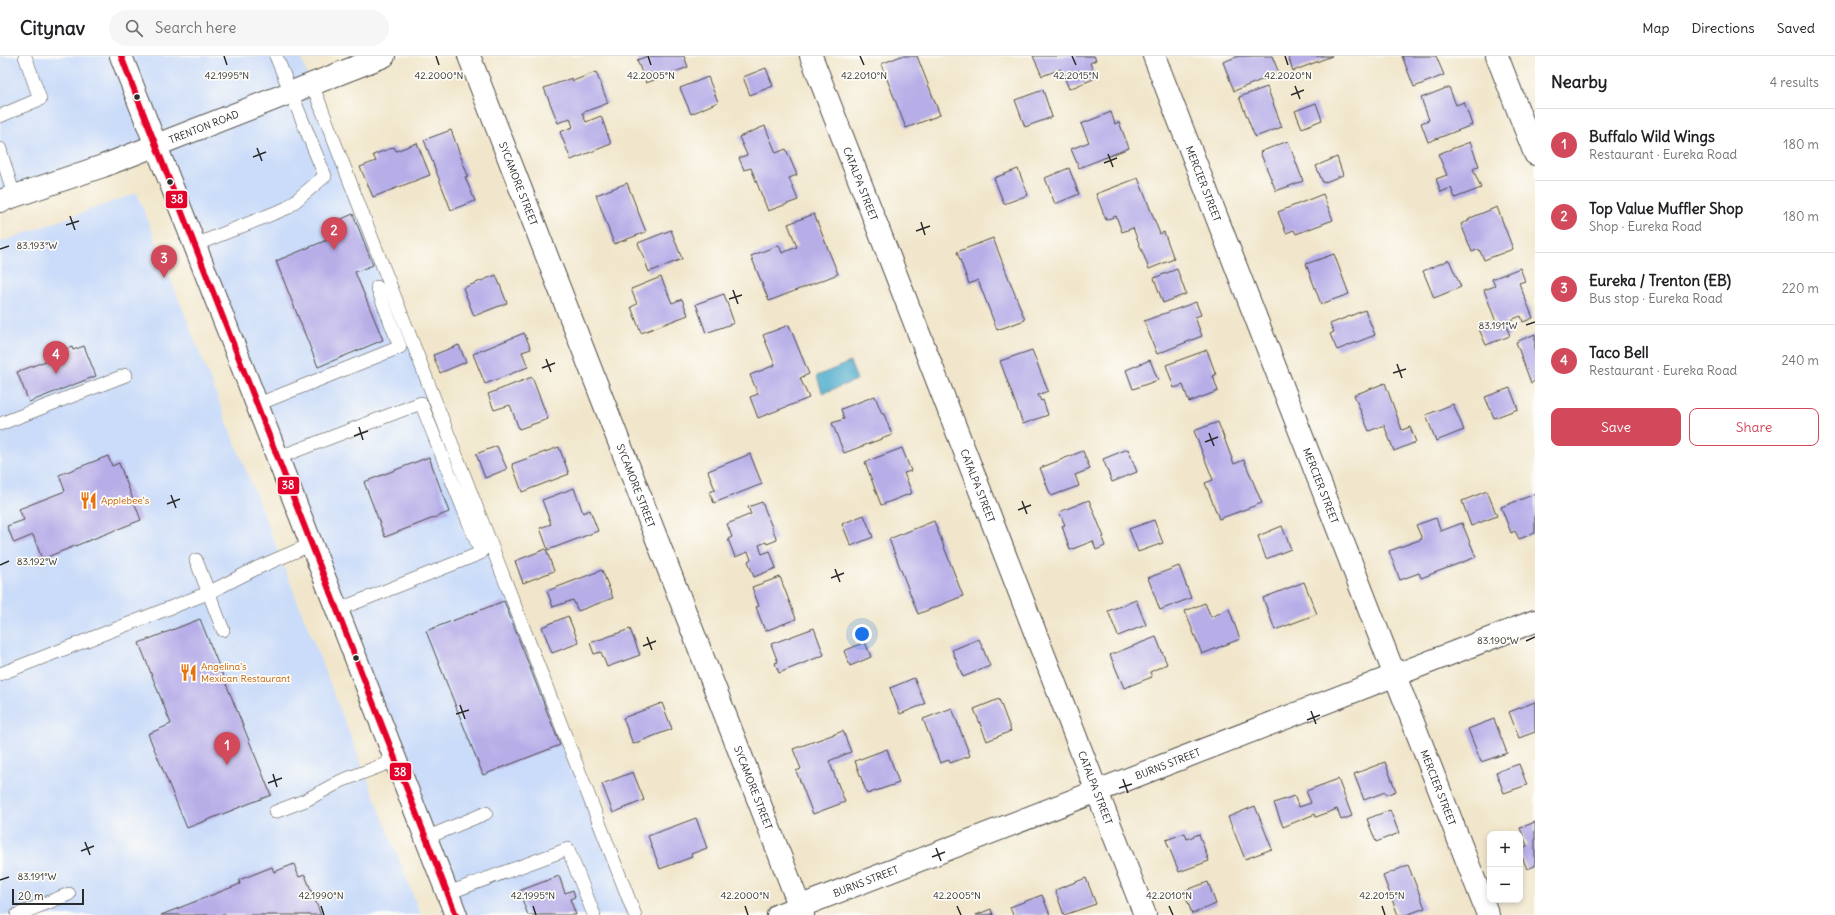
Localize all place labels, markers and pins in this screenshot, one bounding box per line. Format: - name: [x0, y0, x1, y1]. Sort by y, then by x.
- unlabelled marker: [132, 92, 142, 102]
- unlabelled marker: [165, 177, 175, 187]
- pin: 2: [321, 217, 347, 250]
- pin: 3: [151, 245, 177, 278]
- pin: 4: [43, 341, 69, 374]
- restaurant icon: Applebee's: [78, 490, 98, 510]
- place label: Applebee's: [101, 494, 150, 507]
- unlabelled marker: [351, 653, 361, 663]
- place label: Angelina's Mexican Restaurant: [201, 660, 291, 685]
- restaurant icon: Angelina's Mexican Restaurant: [178, 662, 198, 682]
- pin: 1: [214, 732, 240, 765]

